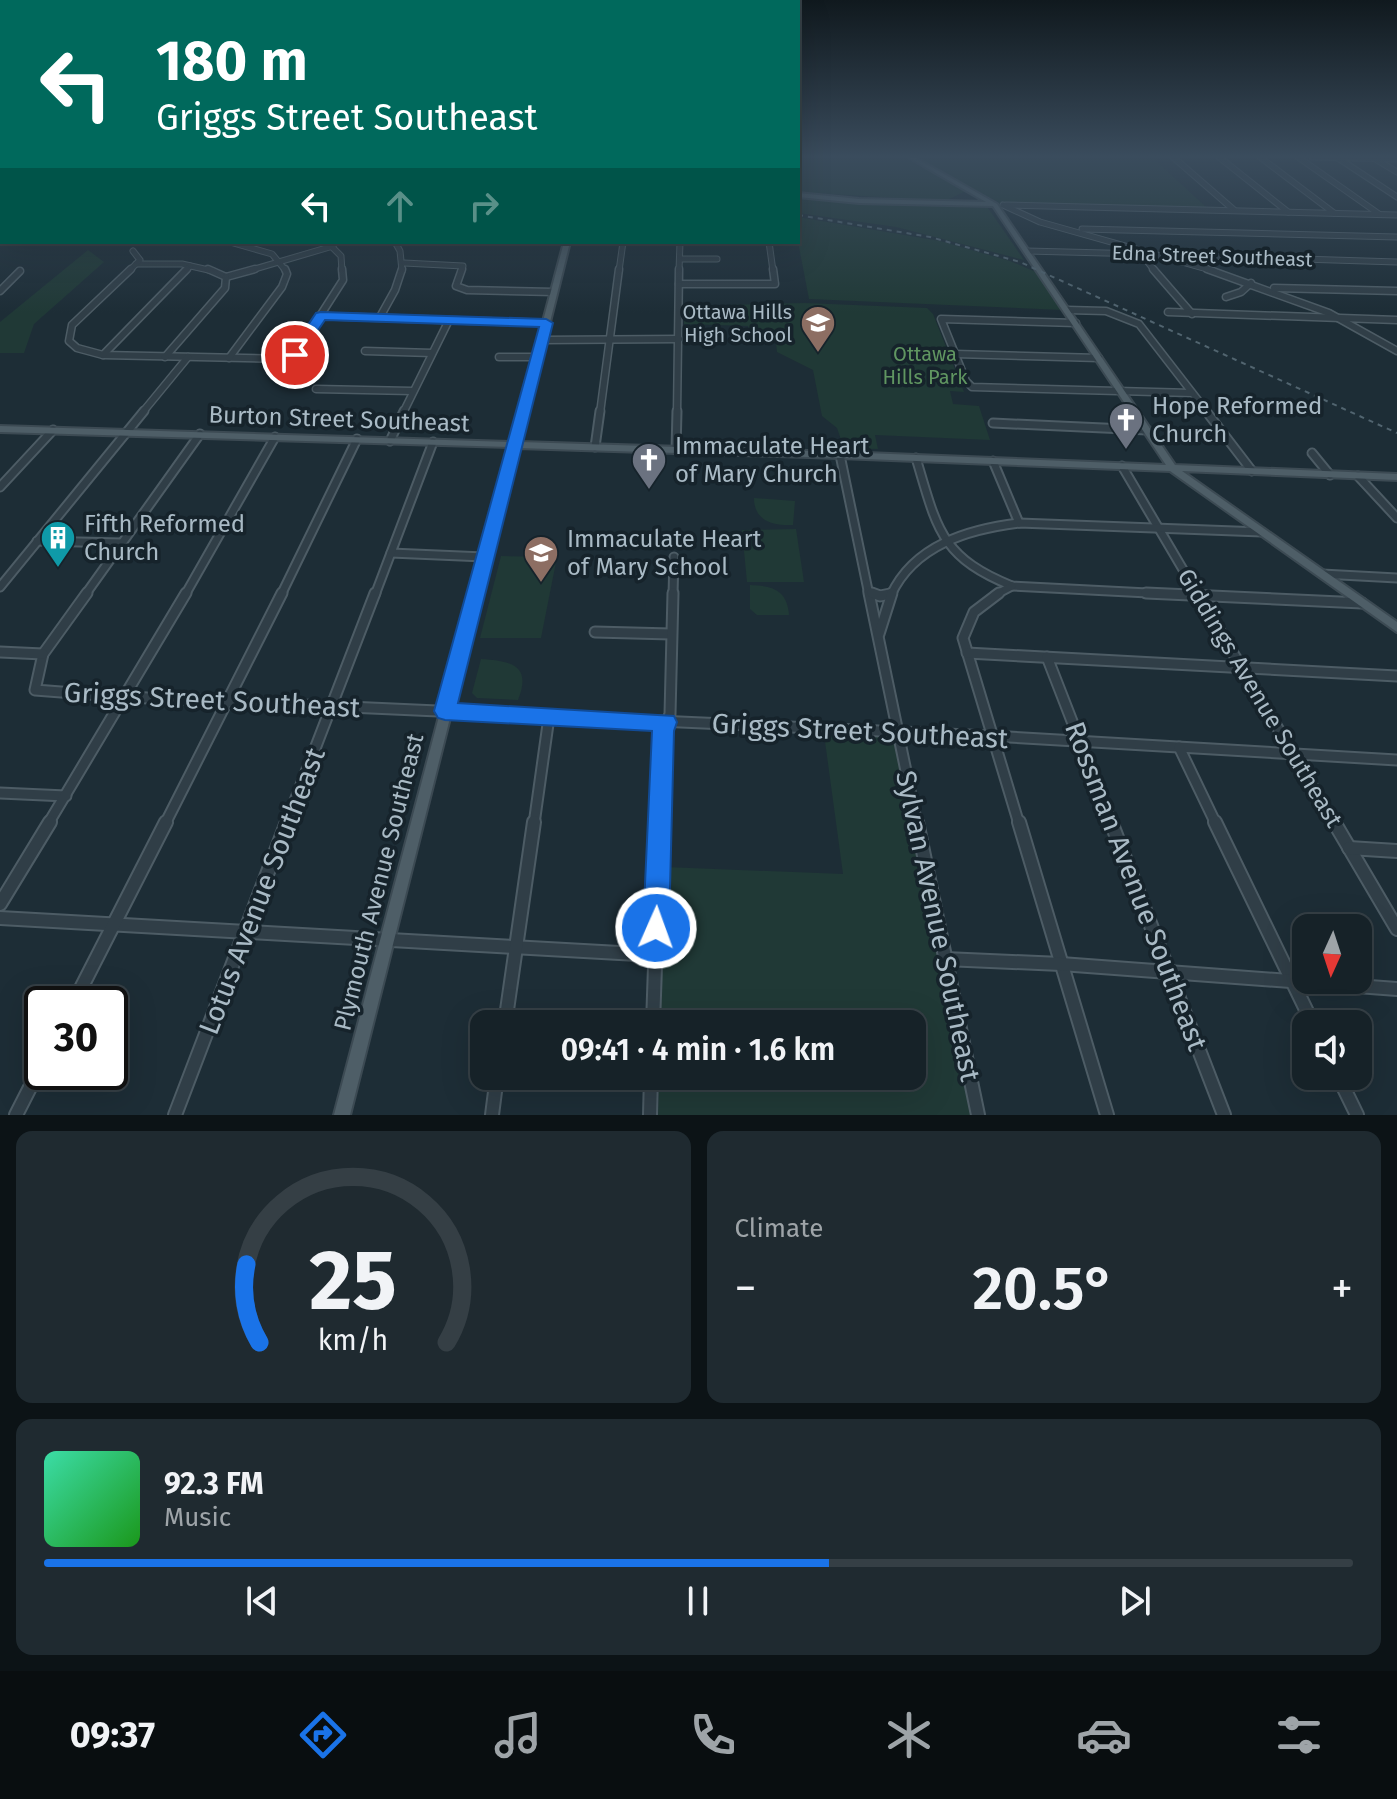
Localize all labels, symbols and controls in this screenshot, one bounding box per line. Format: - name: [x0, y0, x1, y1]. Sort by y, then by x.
- text: 180 m: [156, 28, 308, 95]
- icon: left: [24, 32, 128, 136]
- text: Griggs Street Southeast: [156, 96, 538, 140]
- icon: left: [294, 184, 338, 228]
- icon: ahead: [378, 184, 422, 228]
- icon: right: [462, 184, 506, 228]
- street label: Edna Street Southeast: [1111, 241, 1314, 272]
- place label: Ottawa Hills High School: [683, 300, 792, 347]
- school or university icon: Ottawa Hills High School: [799, 304, 837, 354]
- pin: [261, 321, 329, 389]
- icon: arrive: [273, 333, 317, 377]
- park label: Ottawa Hills Park: [883, 342, 968, 389]
- place label: Hope Reformed Church: [1152, 392, 1322, 448]
- street label: Burton Street Southeast: [208, 400, 470, 438]
- church icon: Hope Reformed Church: [1107, 401, 1145, 451]
- place label: Immaculate Heart of Mary Church: [675, 432, 870, 488]
- church icon: Immaculate Heart of Mary Church: [630, 441, 668, 491]
- place label: Fifth Reformed Church: [84, 510, 245, 566]
- building icon: Fifth Reformed Church: [39, 519, 77, 569]
- place label: Immaculate Heart of Mary School: [567, 525, 762, 581]
- school or university icon: Immaculate Heart of Mary School: [522, 534, 560, 584]
- street label: Giddings Avenue Southeast: [1172, 564, 1349, 833]
- street label: Griggs Street Southeast: [63, 676, 362, 724]
- street label: Griggs Street Southeast: [711, 707, 1010, 755]
- street label: Rossman Avenue Southeast: [1058, 717, 1214, 1056]
- street label: Plymouth Avenue Southeast: [328, 730, 430, 1033]
- street label: Lotus Avenue Southeast: [192, 742, 332, 1039]
- street label: Sylvan Avenue Southeast: [889, 768, 987, 1085]
- position arrow: [614, 886, 698, 970]
- north arrow: [1292, 914, 1372, 994]
- map controls: [1292, 914, 1372, 1090]
- speed limit sign: 30: [24, 986, 128, 1090]
- button: sound: [1292, 1010, 1372, 1090]
- text: 09:41 · 4 min · 1.6 km: [561, 1032, 835, 1068]
- text: Climate: [735, 1213, 823, 1244]
- text: 25: [309, 1231, 397, 1331]
- text: 20.5°: [972, 1253, 1115, 1325]
- text: −: [735, 1262, 757, 1315]
- text: +: [1331, 1262, 1353, 1315]
- text: km/h: [318, 1323, 389, 1358]
- text: 92.3 FM: [164, 1466, 263, 1502]
- text: Music: [164, 1502, 231, 1533]
- icon: previous: [240, 1579, 284, 1623]
- icon: pause: [676, 1579, 720, 1623]
- icon: next: [1113, 1579, 1157, 1623]
- icon: directions: [295, 1707, 351, 1763]
- icon: music: [490, 1707, 546, 1763]
- icon: phone: [685, 1707, 741, 1763]
- icon: climate: [881, 1707, 937, 1763]
- icon: car: [1076, 1707, 1132, 1763]
- icon: filters: [1271, 1707, 1327, 1763]
- text: 09:37: [70, 1713, 155, 1757]

